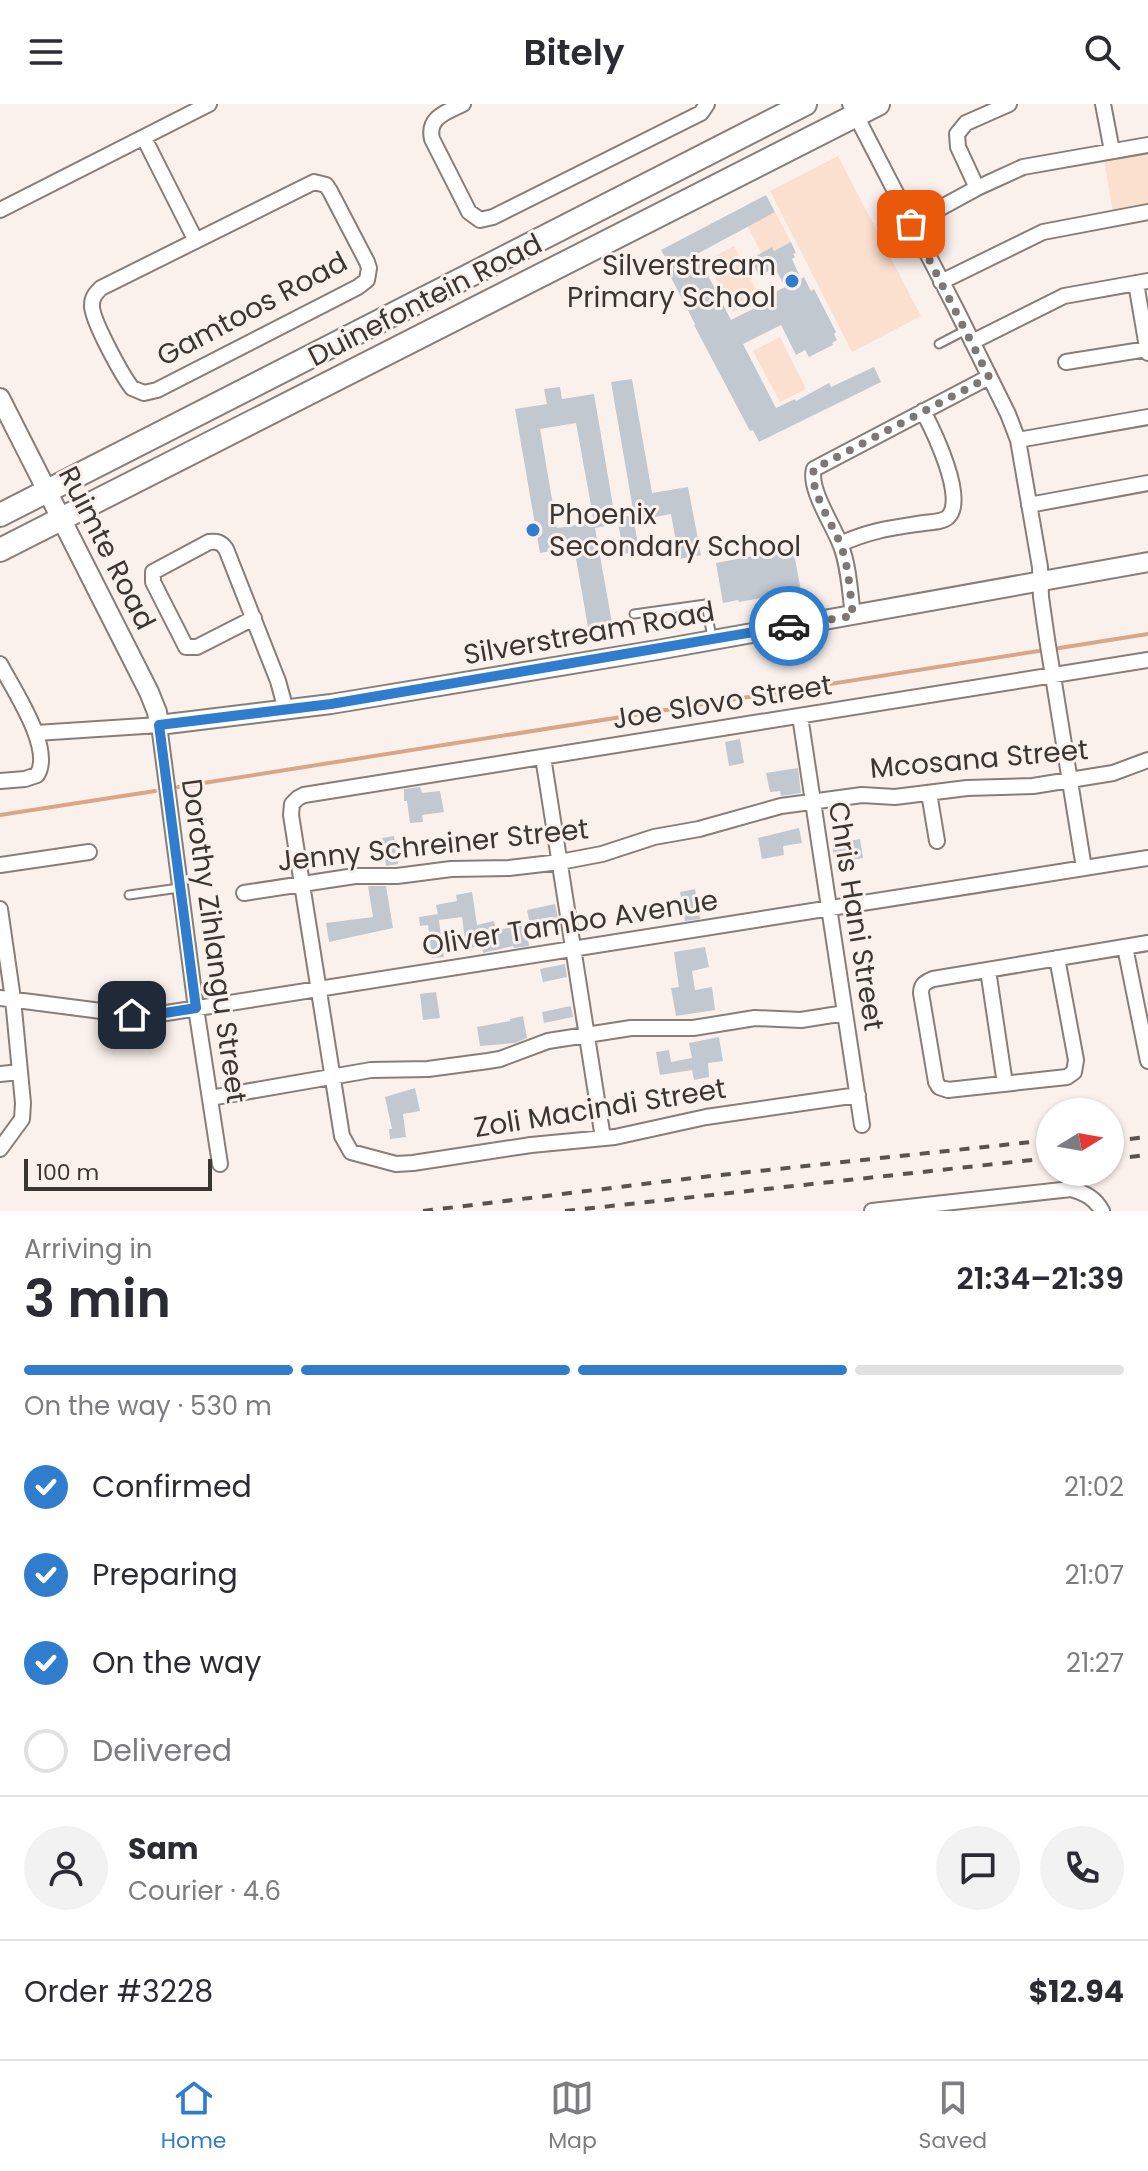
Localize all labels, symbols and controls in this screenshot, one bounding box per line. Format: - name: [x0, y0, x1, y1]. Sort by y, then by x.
- text: Bitely: [523, 27, 625, 78]
- icon: menu: [24, 30, 68, 74]
- icon: search: [1080, 30, 1124, 74]
- pin: [877, 190, 945, 258]
- icon: bag: [889, 202, 933, 246]
- street label: Duinefontein Road: [301, 224, 549, 376]
- street label: Gamtoos Road: [150, 242, 354, 376]
- place label: Silverstream Primary School: [567, 246, 776, 317]
- marker: Silverstream Primary School: [783, 272, 801, 290]
- street label: Ruimte Road: [49, 460, 165, 636]
- place label: Phoenix Secondary School: [549, 495, 801, 566]
- marker: Phoenix Secondary School: [524, 521, 542, 539]
- courier: [749, 586, 829, 666]
- street label: Silverstream Road: [460, 592, 718, 674]
- icon: car: [767, 604, 811, 648]
- street label: Joe Slovo Street: [609, 665, 835, 739]
- street label: Mcosana Street: [868, 730, 1090, 788]
- street label: Dorothy Zihlangu Street: [172, 776, 256, 1106]
- street label: Chris Hani Street: [819, 799, 893, 1033]
- street label: Jenny Schreiner Street: [276, 809, 590, 881]
- street label: Oliver Tambo Avenue: [419, 880, 721, 966]
- pin: [98, 981, 166, 1049]
- icon: home: [110, 993, 154, 1037]
- street label: Zoli Macindi Street: [471, 1069, 729, 1147]
- north arrow: [1036, 1098, 1124, 1186]
- map controls: [1036, 1098, 1124, 1186]
- scale bar: [24, 1155, 212, 1191]
- text: 100 m: [36, 1157, 99, 1188]
- text: Arriving in: [24, 1231, 153, 1267]
- text: 21:34–21:39: [956, 1257, 1124, 1300]
- text: 3 min: [24, 1262, 171, 1335]
- text: On the way · 530 m: [24, 1388, 272, 1424]
- icon: check: [24, 1465, 68, 1509]
- text: Confirmed: [92, 1465, 252, 1508]
- text: 21:02: [1064, 1469, 1124, 1505]
- icon: check: [24, 1553, 68, 1597]
- text: Preparing: [92, 1553, 238, 1596]
- text: 21:07: [1065, 1557, 1124, 1593]
- icon: check: [24, 1641, 68, 1685]
- text: On the way: [92, 1641, 261, 1684]
- text: 21:27: [1066, 1645, 1124, 1681]
- text: Delivered: [92, 1729, 232, 1772]
- button: person: [24, 1826, 108, 1910]
- button: chat: [936, 1826, 1020, 1910]
- button: phone: [1040, 1826, 1124, 1910]
- text: Sam: [128, 1827, 199, 1870]
- text: Courier · 4.6: [128, 1873, 281, 1909]
- text: Order #3228: [24, 1970, 213, 2013]
- text: $12.94: [1029, 1970, 1124, 2013]
- tab: Home: [161, 2076, 226, 2157]
- tab: Map: [548, 2076, 597, 2157]
- tab: Saved: [919, 2076, 987, 2157]

